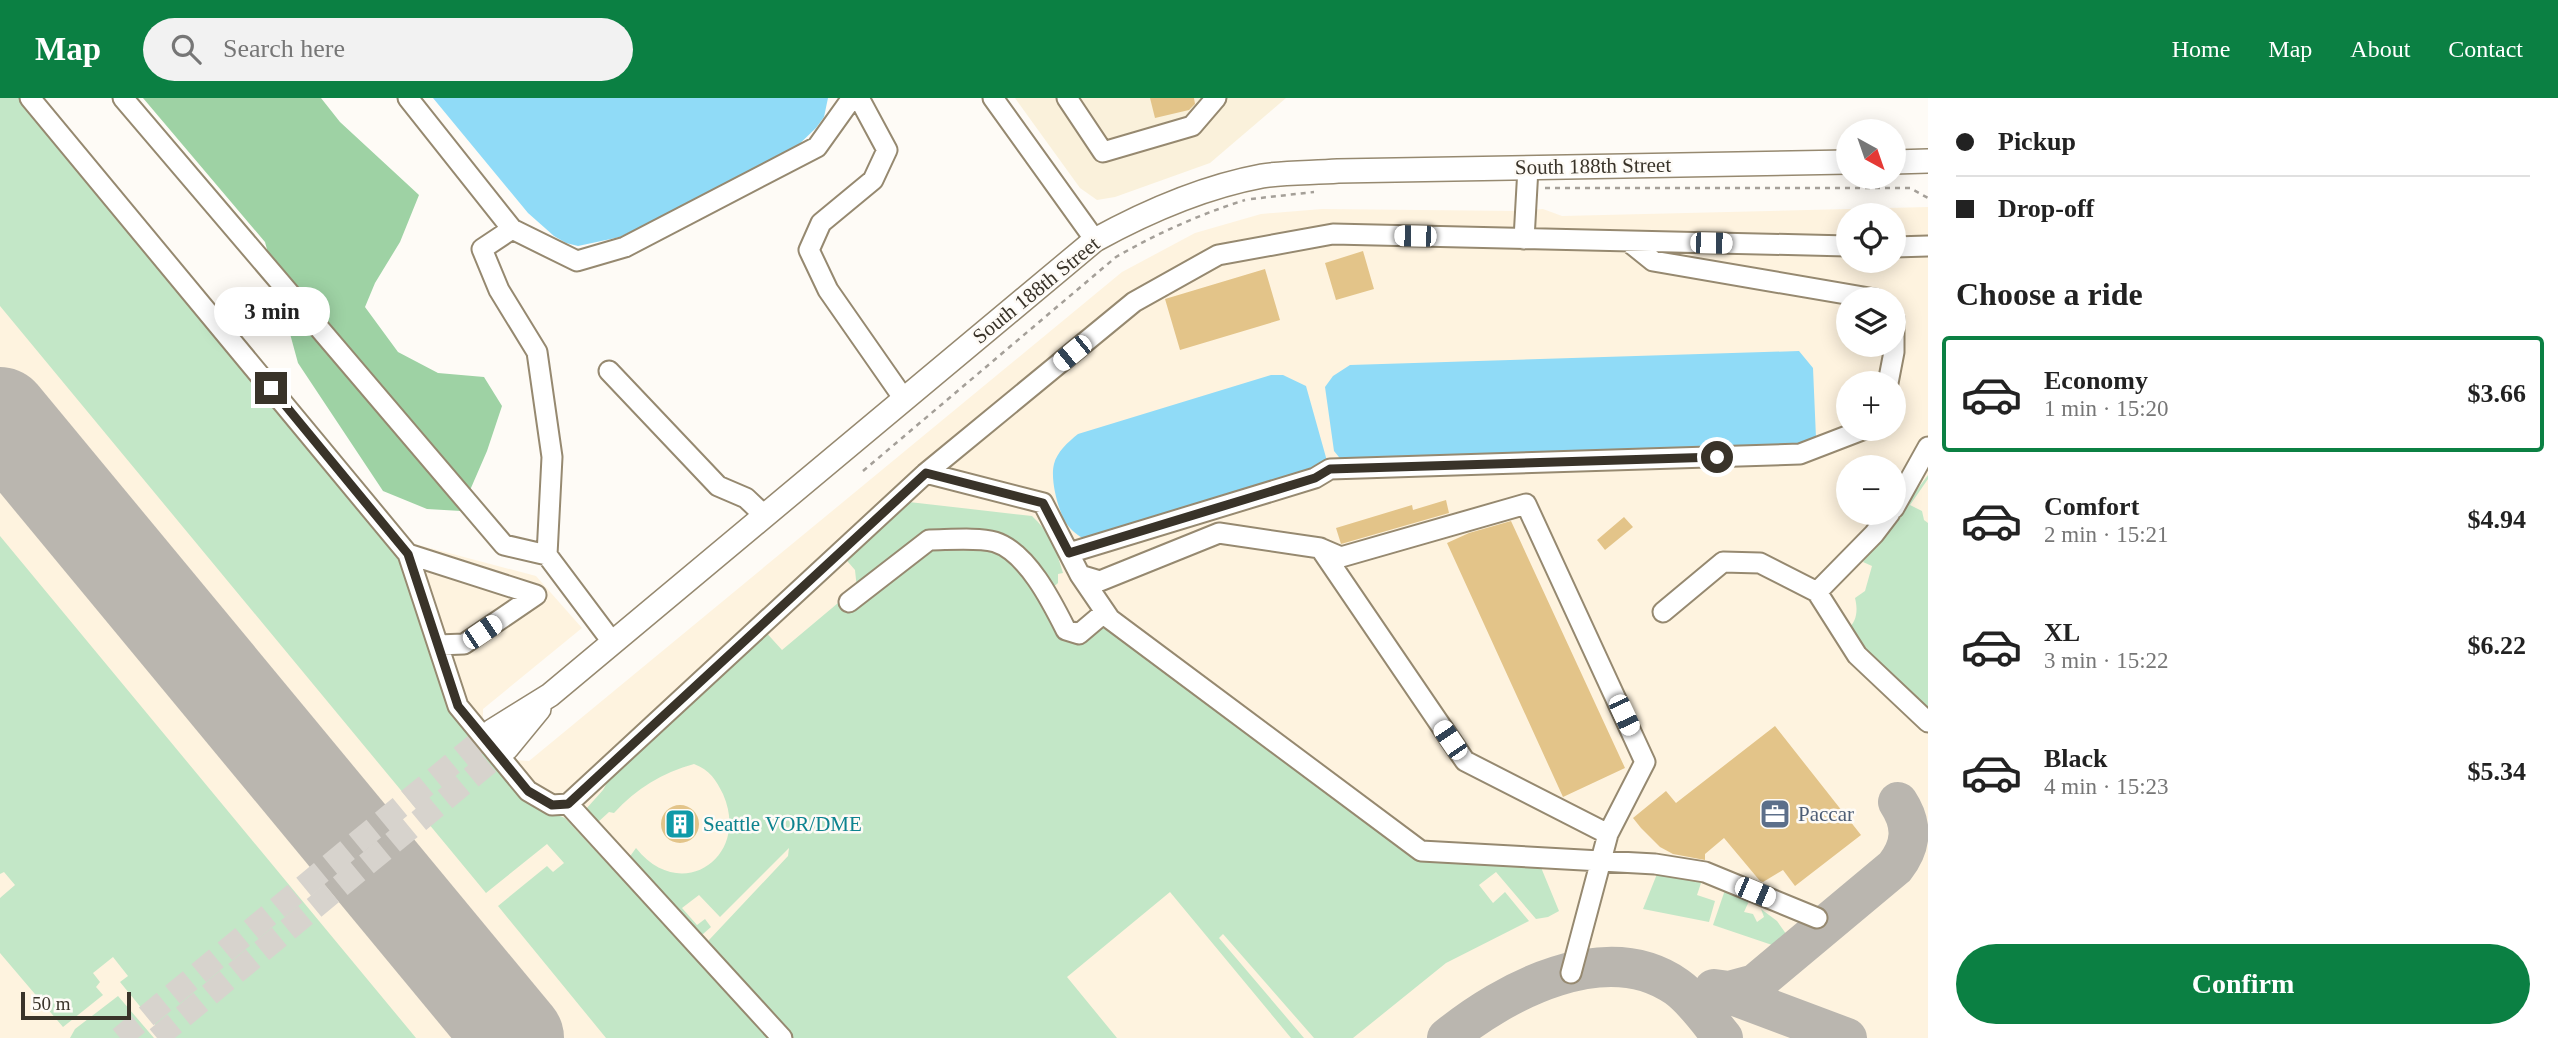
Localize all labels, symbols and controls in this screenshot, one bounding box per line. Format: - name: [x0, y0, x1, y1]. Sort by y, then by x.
- search box: [143, 18, 633, 81]
- icon: search: [167, 30, 205, 68]
- text: Map: [35, 31, 101, 67]
- text: Search here: [223, 34, 345, 63]
- text: Home: [2172, 36, 2230, 62]
- text: Map: [2268, 36, 2312, 62]
- text: About: [2350, 36, 2410, 62]
- text: Contact: [2448, 36, 2523, 62]
- north arrow: [1836, 119, 1906, 189]
- map controls: [1836, 119, 1906, 525]
- text: Pickup: [1998, 127, 2076, 156]
- street label: South 188th Street: [1515, 153, 1672, 179]
- text: Drop-off: [1998, 194, 2094, 223]
- button: locate: [1836, 203, 1906, 273]
- car: [1394, 225, 1437, 247]
- street label: South 188th Street: [968, 231, 1104, 349]
- car: [1690, 232, 1733, 254]
- text: Choose a ride: [1956, 276, 2143, 312]
- callout: 3 min: [213, 286, 329, 336]
- button: layers: [1836, 287, 1906, 357]
- text: 3 min: [244, 299, 300, 324]
- car: [1050, 332, 1095, 374]
- icon: car: [1960, 363, 2023, 426]
- text: Economy: [2044, 366, 2148, 395]
- button: +: [1836, 371, 1906, 441]
- route end: [255, 372, 287, 404]
- text: $3.66: [2468, 379, 2526, 408]
- text: 1 min · 15:20: [2044, 396, 2169, 421]
- route start: [1701, 441, 1733, 473]
- button: −: [1836, 455, 1906, 525]
- icon: car: [1960, 489, 2023, 552]
- text: Comfort: [2044, 492, 2139, 521]
- text: $4.94: [2468, 505, 2526, 534]
- text: 2 min · 15:21: [2044, 522, 2169, 547]
- car: [459, 612, 506, 652]
- icon: car: [1960, 615, 2023, 678]
- text: XL: [2044, 618, 2080, 647]
- text: $6.22: [2468, 631, 2526, 660]
- text: 3 min · 15:22: [2044, 648, 2169, 673]
- car: [1606, 692, 1643, 738]
- car: [1430, 717, 1471, 763]
- icon: car: [1960, 741, 2023, 804]
- text: Black: [2044, 744, 2108, 773]
- text: $5.34: [2468, 757, 2526, 786]
- text: 4 min · 15:23: [2044, 774, 2169, 799]
- office icon: Paccar: [1758, 797, 1792, 831]
- place label: Paccar: [1798, 802, 1854, 826]
- building icon: Seattle VOR/DME: [663, 807, 697, 841]
- place label: Seattle VOR/DME: [703, 812, 862, 836]
- car: [1732, 874, 1779, 910]
- button: Confirm: [1956, 944, 2530, 1024]
- scale bar: [21, 989, 131, 1021]
- text: 50 m: [32, 993, 71, 1014]

